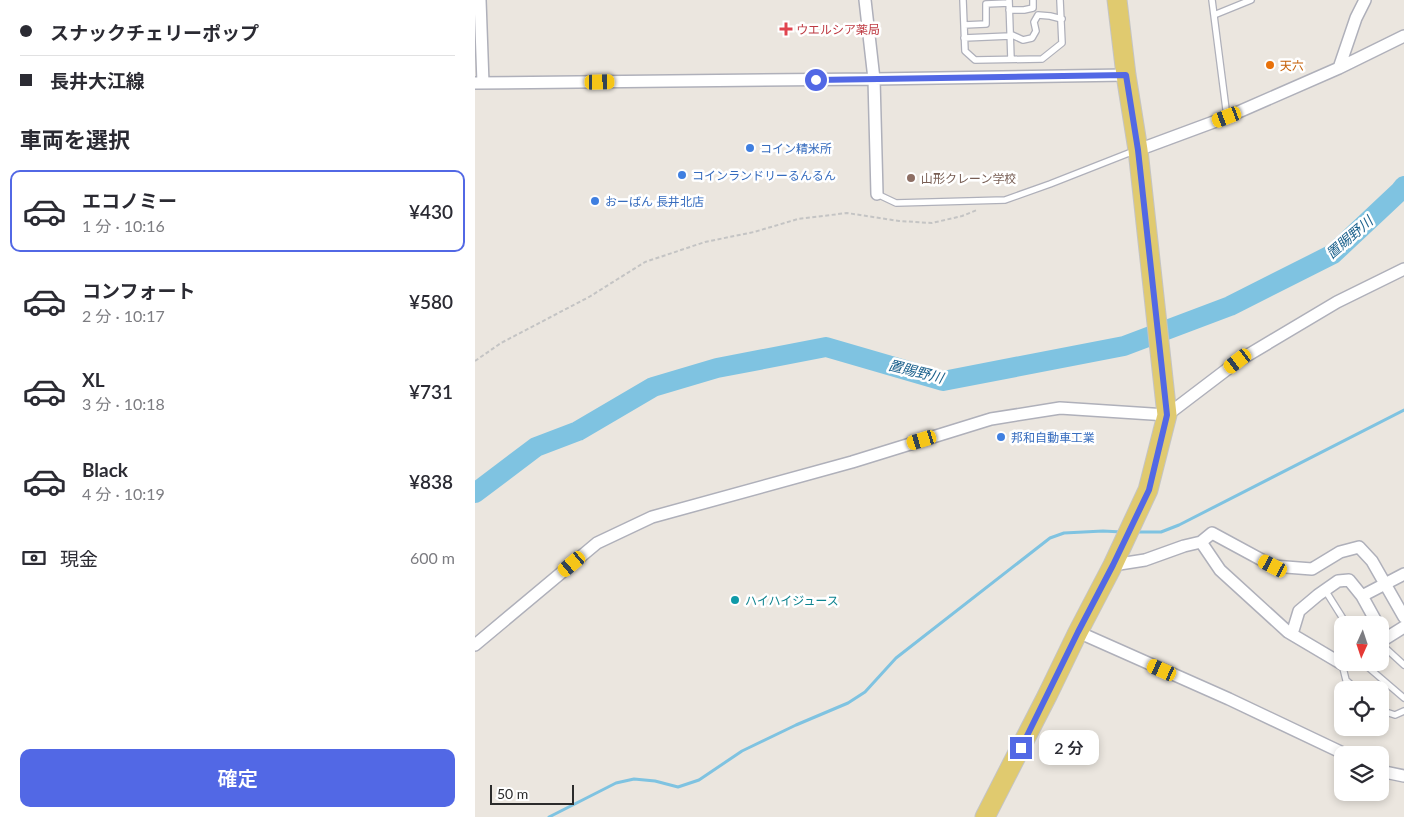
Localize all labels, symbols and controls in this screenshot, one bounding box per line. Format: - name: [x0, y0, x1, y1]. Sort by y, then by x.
- text: スナックチェリーポップ: [50, 21, 259, 44]
- place label: ウエルシア薬局: [796, 22, 880, 37]
- marker: ウエルシア薬局: [780, 23, 792, 35]
- place label: 天六: [1280, 58, 1304, 73]
- marker: 天六: [1264, 59, 1276, 71]
- text: 長井大江線: [50, 69, 145, 92]
- route start: [805, 69, 827, 91]
- car: [584, 74, 615, 90]
- car: [1210, 105, 1243, 129]
- text: 車両を選択: [20, 126, 130, 153]
- place label: コイン精米所: [760, 141, 832, 156]
- marker: コイン精米所: [744, 142, 756, 154]
- place label: コインランドリーるんるん: [692, 168, 836, 183]
- marker: コインランドリーるんるん: [676, 169, 688, 181]
- place label: 山形クレーン学校: [921, 171, 1016, 186]
- marker: 山形クレーン学校: [905, 172, 917, 184]
- icon: car: [22, 189, 67, 234]
- text: エコノミー: [82, 189, 177, 212]
- place label: おーばん 長井北店: [605, 194, 704, 209]
- marker: おーばん 長井北店: [589, 195, 601, 207]
- text: ¥430: [409, 200, 453, 223]
- water label: 置賜野川: [1322, 211, 1377, 262]
- text: 1 分 · 10:16: [82, 216, 165, 235]
- icon: car: [22, 279, 67, 324]
- text: コンフォート: [82, 279, 195, 302]
- text: ¥580: [409, 290, 453, 313]
- text: 2 分 · 10:17: [82, 306, 165, 325]
- car: [1221, 346, 1254, 376]
- water label: 置賜野川: [887, 356, 947, 387]
- text: XL: [82, 368, 105, 391]
- icon: car: [22, 369, 67, 414]
- text: ¥731: [409, 380, 453, 403]
- text: 3 分 · 10:18: [82, 394, 165, 413]
- car: [905, 428, 938, 452]
- place label: 邦和自動車工業: [1011, 430, 1095, 445]
- marker: 邦和自動車工業: [995, 431, 1007, 443]
- text: Black: [82, 458, 128, 481]
- icon: car: [22, 459, 67, 504]
- text: ¥838: [409, 470, 453, 493]
- text: 4 分 · 10:19: [82, 484, 165, 503]
- icon: cash: [20, 544, 48, 572]
- text: 現金: [60, 547, 98, 570]
- text: 600 m: [410, 548, 455, 567]
- car: [555, 549, 588, 579]
- car: [1256, 553, 1289, 579]
- place label: ハイハイジュース: [745, 593, 839, 608]
- marker: ハイハイジュース: [729, 594, 741, 606]
- north arrow: [1334, 616, 1389, 671]
- map controls: [1334, 616, 1389, 801]
- car: [1145, 657, 1178, 683]
- button: locate: [1334, 681, 1389, 736]
- callout: 2 分: [1039, 730, 1099, 766]
- route end: [1010, 737, 1032, 759]
- text: 2 分: [1054, 738, 1084, 757]
- button: layers: [1334, 746, 1389, 801]
- button: 確定: [20, 749, 455, 807]
- scale bar: [490, 782, 574, 805]
- text: 50 m: [497, 785, 528, 802]

